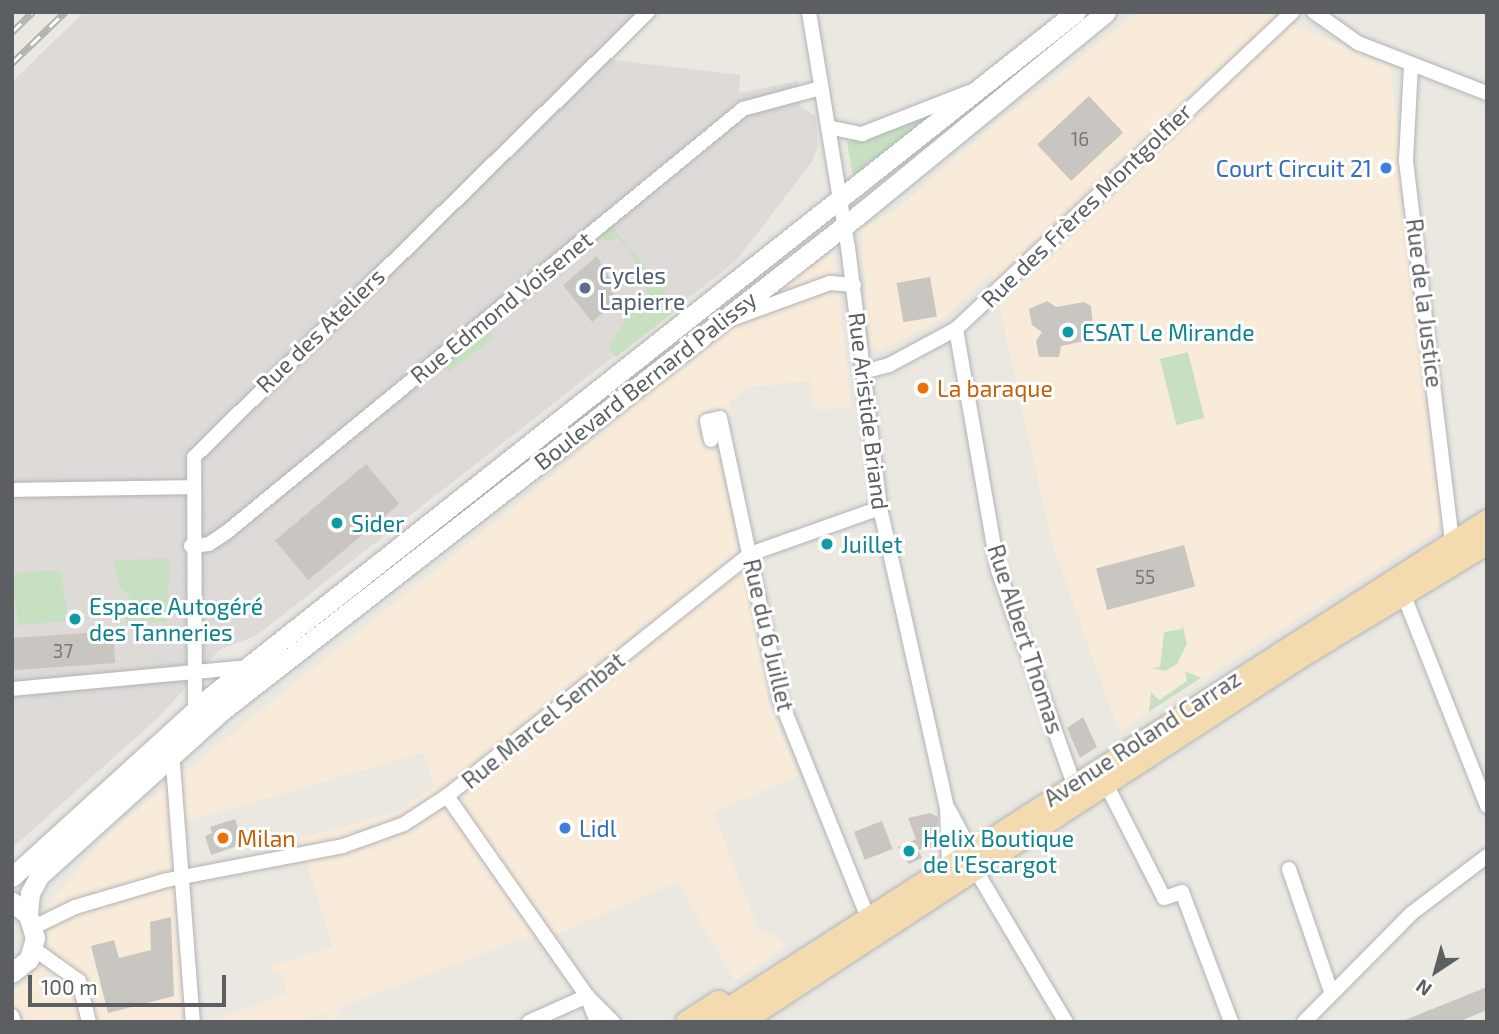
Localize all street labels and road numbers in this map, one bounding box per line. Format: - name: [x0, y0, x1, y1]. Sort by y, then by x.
- street label: Rue des Frères Montgolfier: [975, 97, 1197, 313]
- street label: Rue de la Justice: [1401, 217, 1449, 389]
- street label: Rue Edmond Voisenet: [404, 225, 598, 389]
- street label: Rue des Ateliers: [250, 262, 390, 398]
- street label: Boulevard Bernard Palissy: [528, 285, 762, 475]
- street label: Rue Aristide Briand: [843, 310, 895, 512]
- street label: Rue Albert Thomas: [982, 540, 1070, 738]
- street label: Rue du 6 Juillet: [738, 556, 800, 714]
- street label: Rue Marcel Sembat: [456, 646, 630, 794]
- street label: Avenue Roland Carraz: [1038, 664, 1246, 812]

